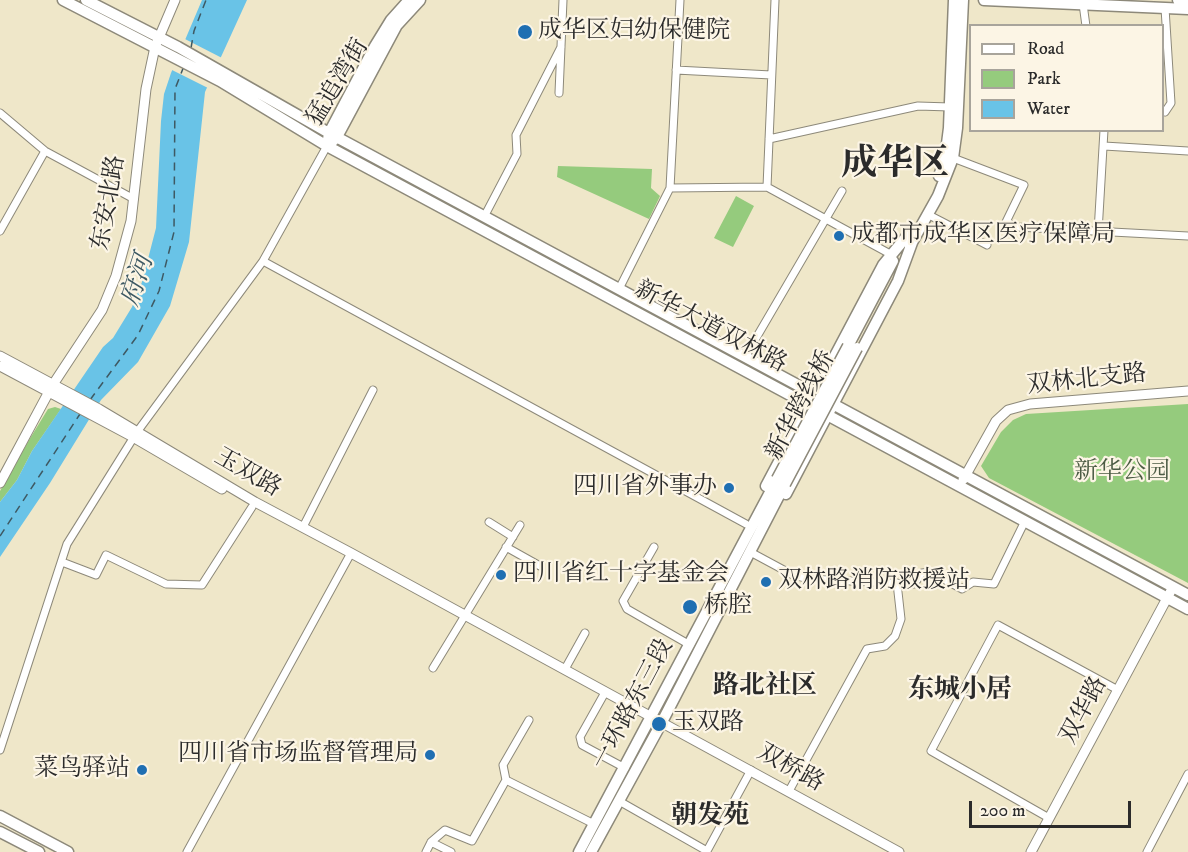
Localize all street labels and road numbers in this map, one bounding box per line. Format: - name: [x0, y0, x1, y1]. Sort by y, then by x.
- street label: 猛追湾街: [302, 34, 376, 132]
- street label: 东安北路: [87, 153, 133, 253]
- street label: 新华大道双林路: [629, 276, 791, 380]
- street label: 新华跨线桥: [761, 346, 843, 466]
- street label: 双林北支路: [1026, 360, 1148, 402]
- street label: 玉双路: [209, 444, 285, 504]
- street label: 一环路东三段: [587, 635, 681, 775]
- street label: 双华路: [1055, 672, 1115, 750]
- street label: 双桥路: [752, 739, 828, 799]

